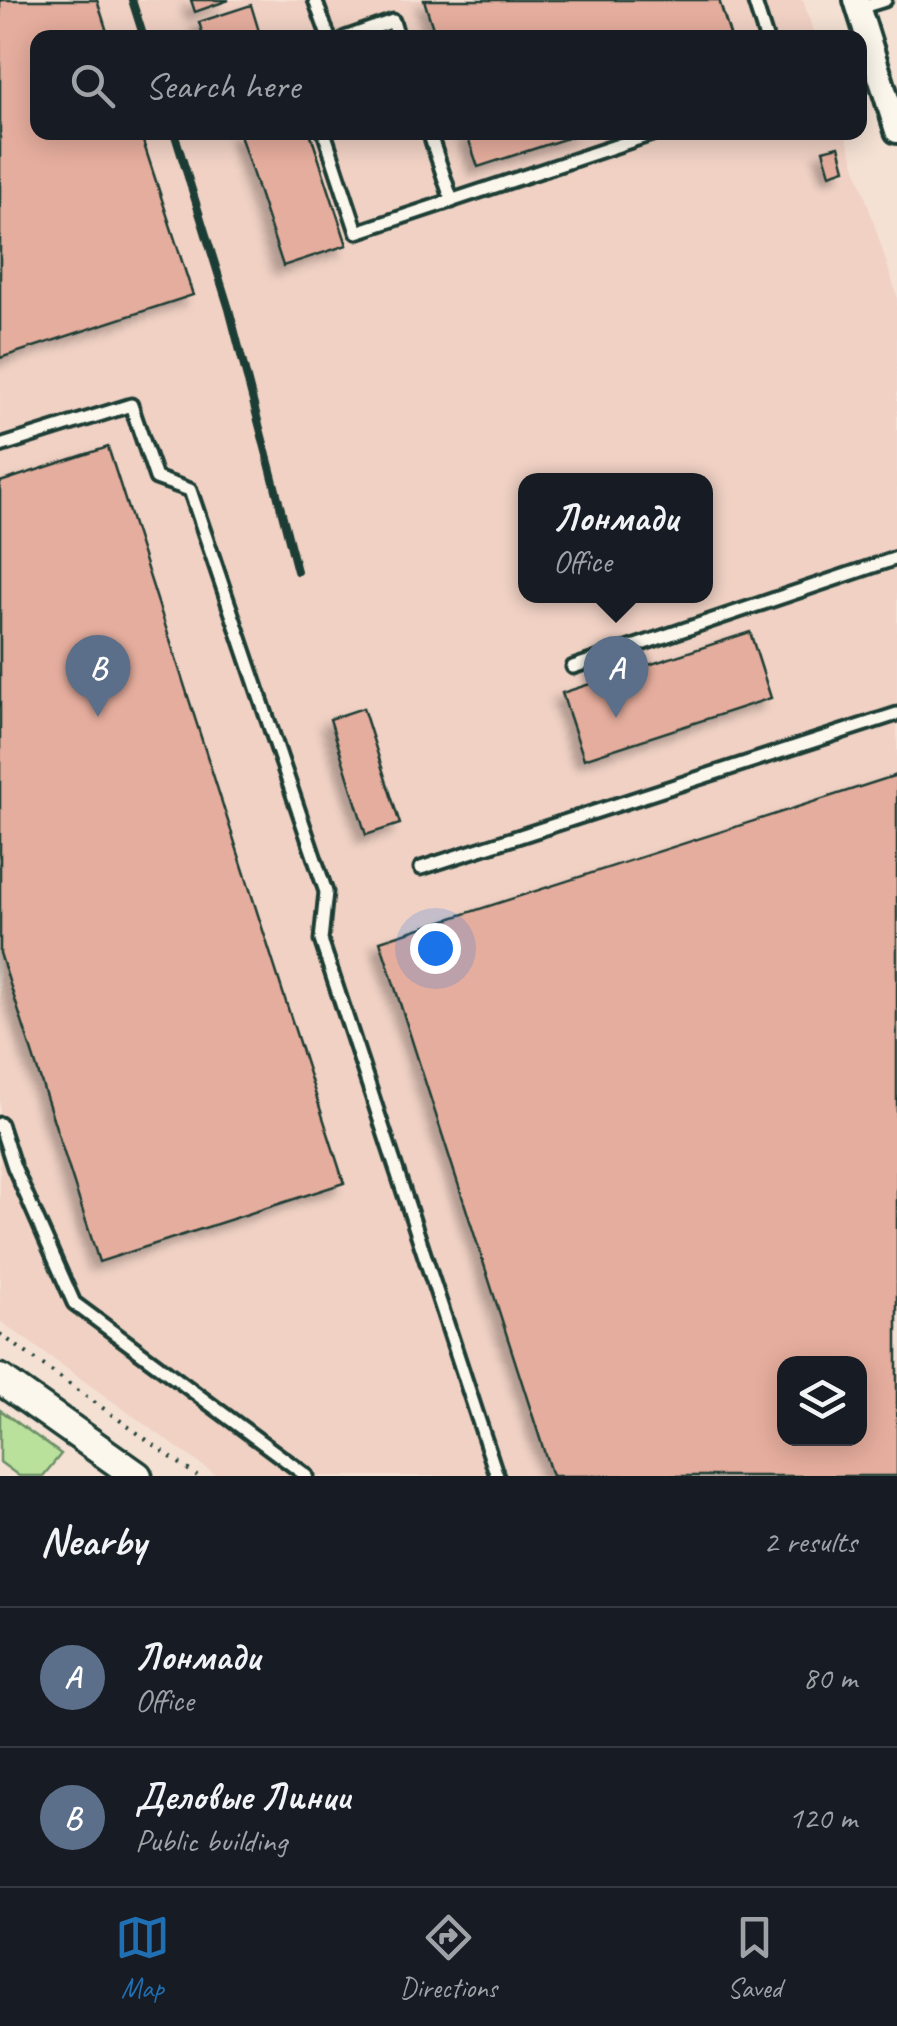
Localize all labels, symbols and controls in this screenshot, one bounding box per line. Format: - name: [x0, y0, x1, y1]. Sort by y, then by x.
- search box: [30, 30, 867, 140]
- icon: search: [65, 58, 120, 113]
- text: Search here: [145, 62, 300, 109]
- popup: [518, 473, 713, 603]
- text: Лонмади: [553, 494, 678, 541]
- text: Office: [553, 541, 612, 582]
- pin: B: [66, 634, 130, 717]
- pin: A: [584, 636, 648, 718]
- your location: [410, 923, 461, 974]
- map controls: [777, 1356, 867, 1446]
- button: layers: [777, 1356, 867, 1446]
- text: Nearby: [40, 1515, 146, 1568]
- text: 2 results: [763, 1521, 857, 1562]
- text: Лонмади: [135, 1633, 260, 1680]
- text: A: [64, 1657, 81, 1698]
- text: 80 m: [803, 1657, 857, 1698]
- text: Office: [135, 1680, 194, 1721]
- text: Деловые Линии: [135, 1773, 350, 1820]
- text: B: [64, 1797, 81, 1838]
- text: 120 m: [788, 1797, 857, 1838]
- text: Public building: [135, 1820, 287, 1861]
- tab: Map: [115, 1910, 170, 2005]
- tab: Directions: [400, 1910, 497, 2005]
- tab: Saved: [727, 1910, 782, 2005]

